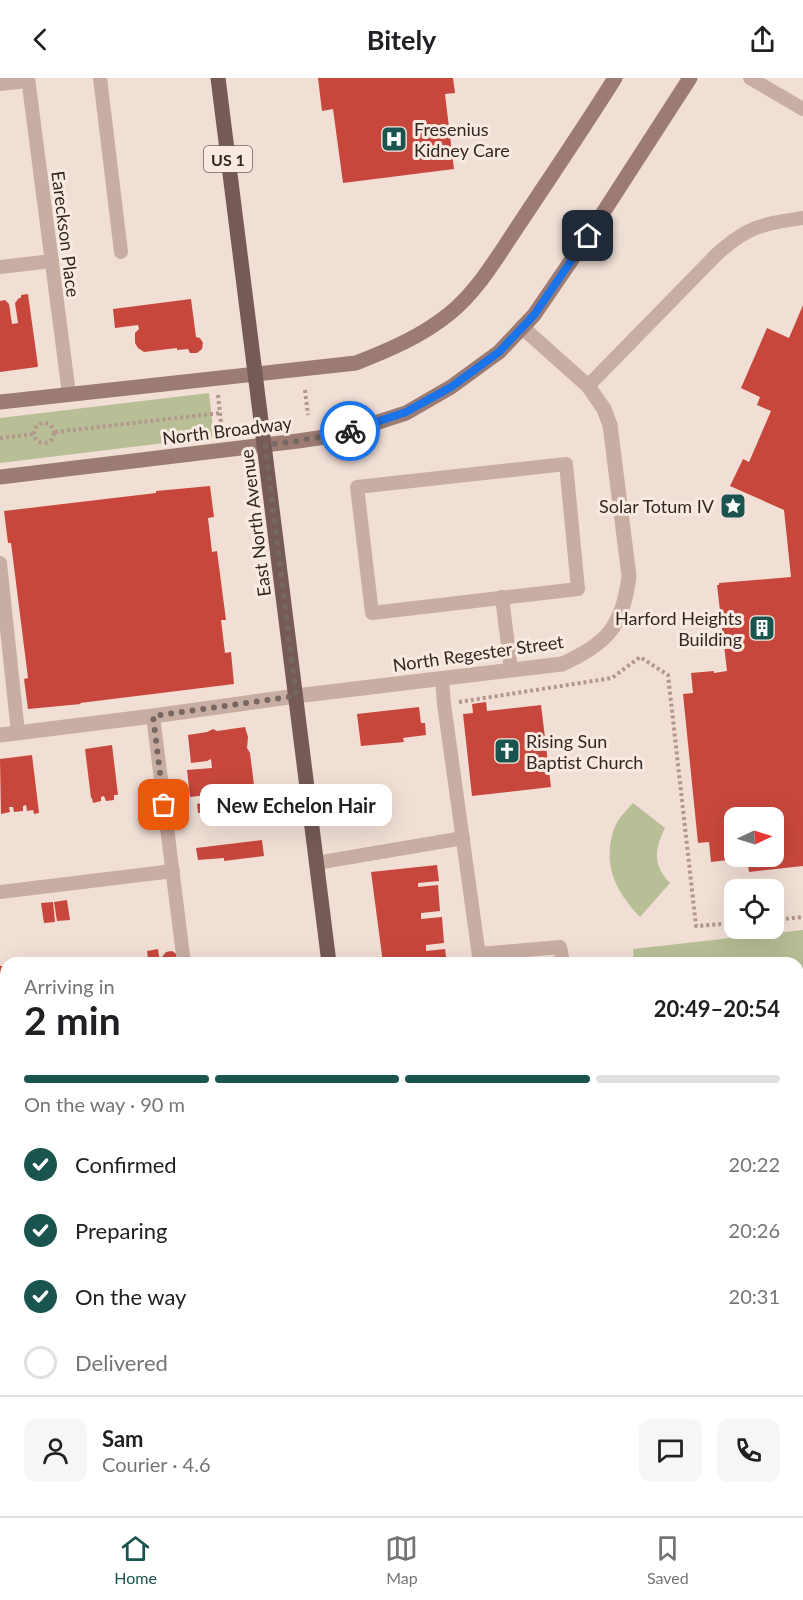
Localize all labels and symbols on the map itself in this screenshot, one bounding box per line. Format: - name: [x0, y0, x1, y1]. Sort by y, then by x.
- place label: Fresenius Kidney Care: [414, 118, 510, 161]
- hospital icon: Fresenius Kidney Care: [379, 124, 409, 154]
- road number: US 1: [204, 146, 252, 172]
- street label: Eareckson Place: [47, 170, 85, 298]
- pin: [562, 210, 613, 261]
- courier: [320, 401, 380, 461]
- street label: North Broadway: [161, 411, 294, 449]
- street label: East North Avenue: [235, 448, 275, 598]
- place icon: Solar Totum IV: [718, 491, 748, 521]
- place label: Solar Totum IV: [599, 495, 715, 517]
- place label: Harford Heights Building: [615, 607, 742, 650]
- building icon: Harford Heights Building: [747, 613, 777, 643]
- street label: North Regester Street: [391, 630, 565, 676]
- place label: Rising Sun Baptist Church: [526, 730, 643, 773]
- church icon: Rising Sun Baptist Church: [492, 736, 522, 766]
- pin: [138, 779, 189, 830]
- callout: New Echelon Hair: [200, 784, 392, 826]
- north arrow: [724, 807, 784, 867]

